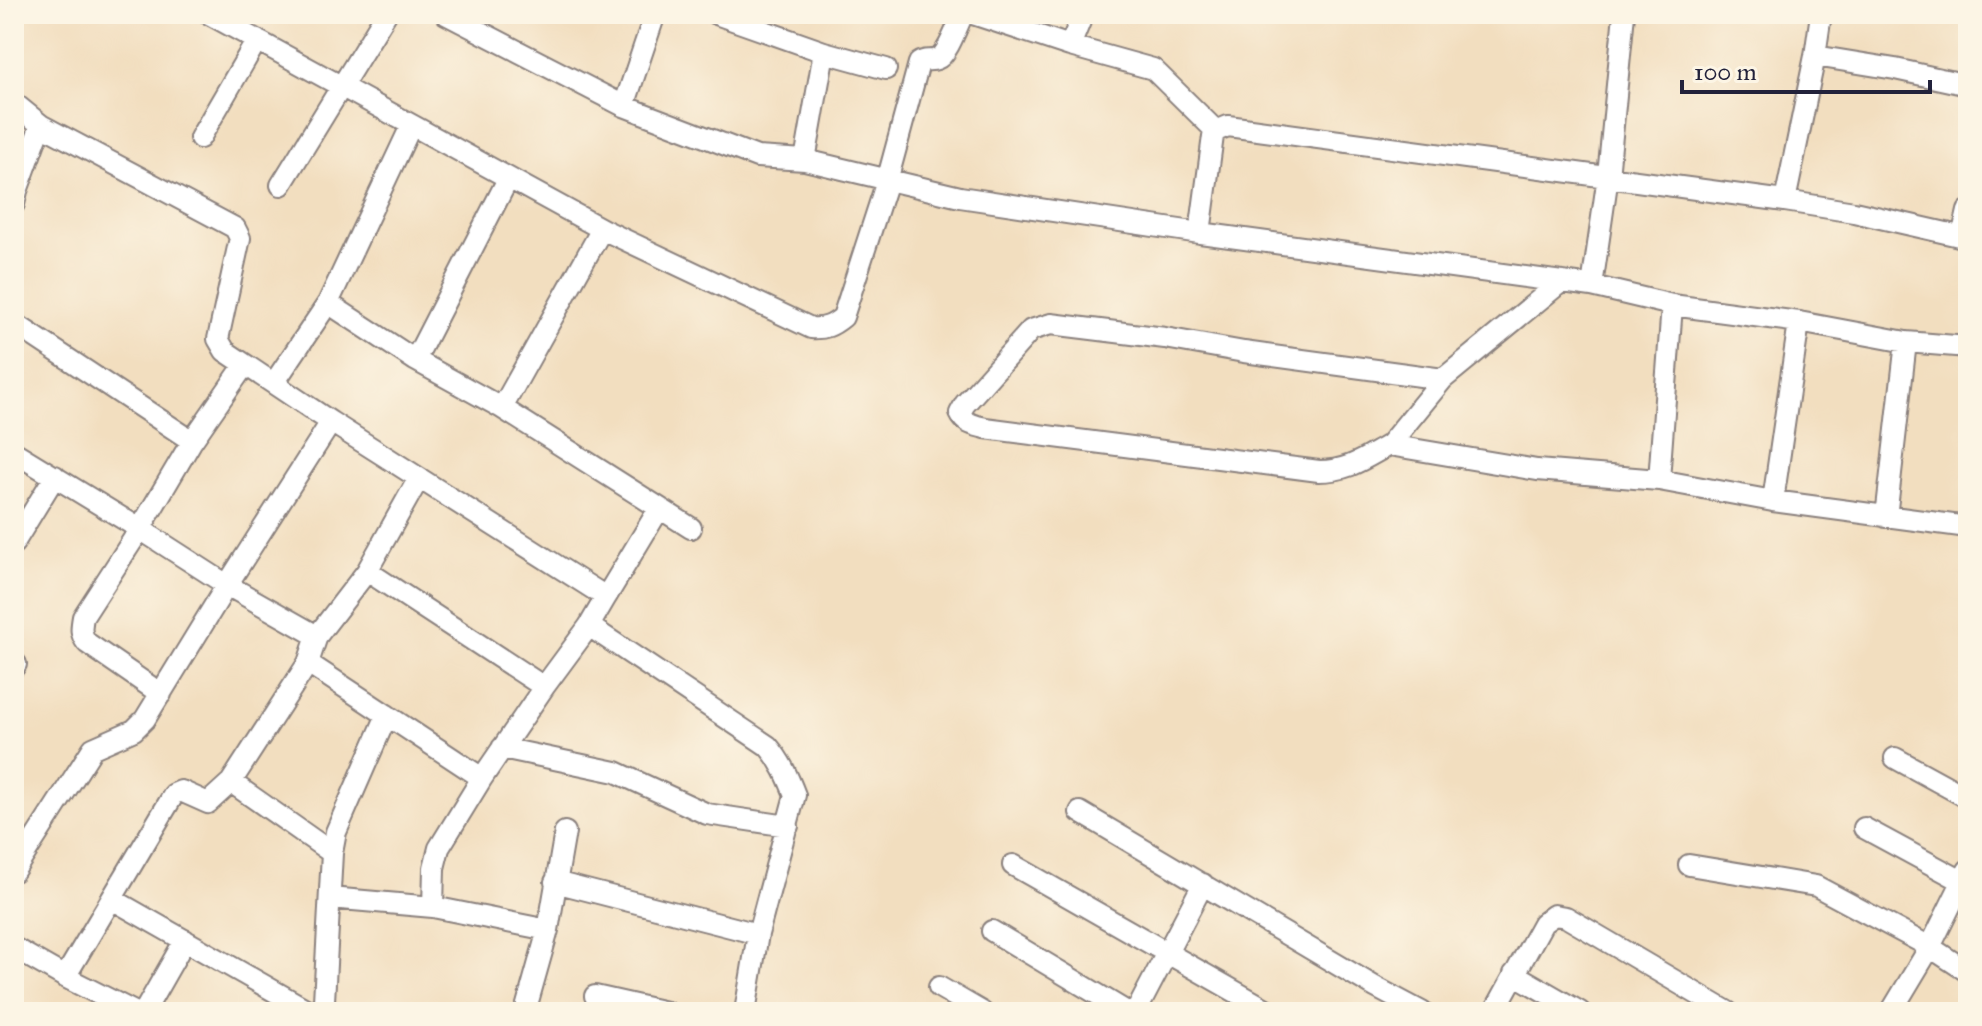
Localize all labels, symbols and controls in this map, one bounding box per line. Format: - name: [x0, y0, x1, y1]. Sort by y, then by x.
- scale bar: [1682, 44, 1930, 94]
- text: 100 m: [1694, 57, 1757, 87]

